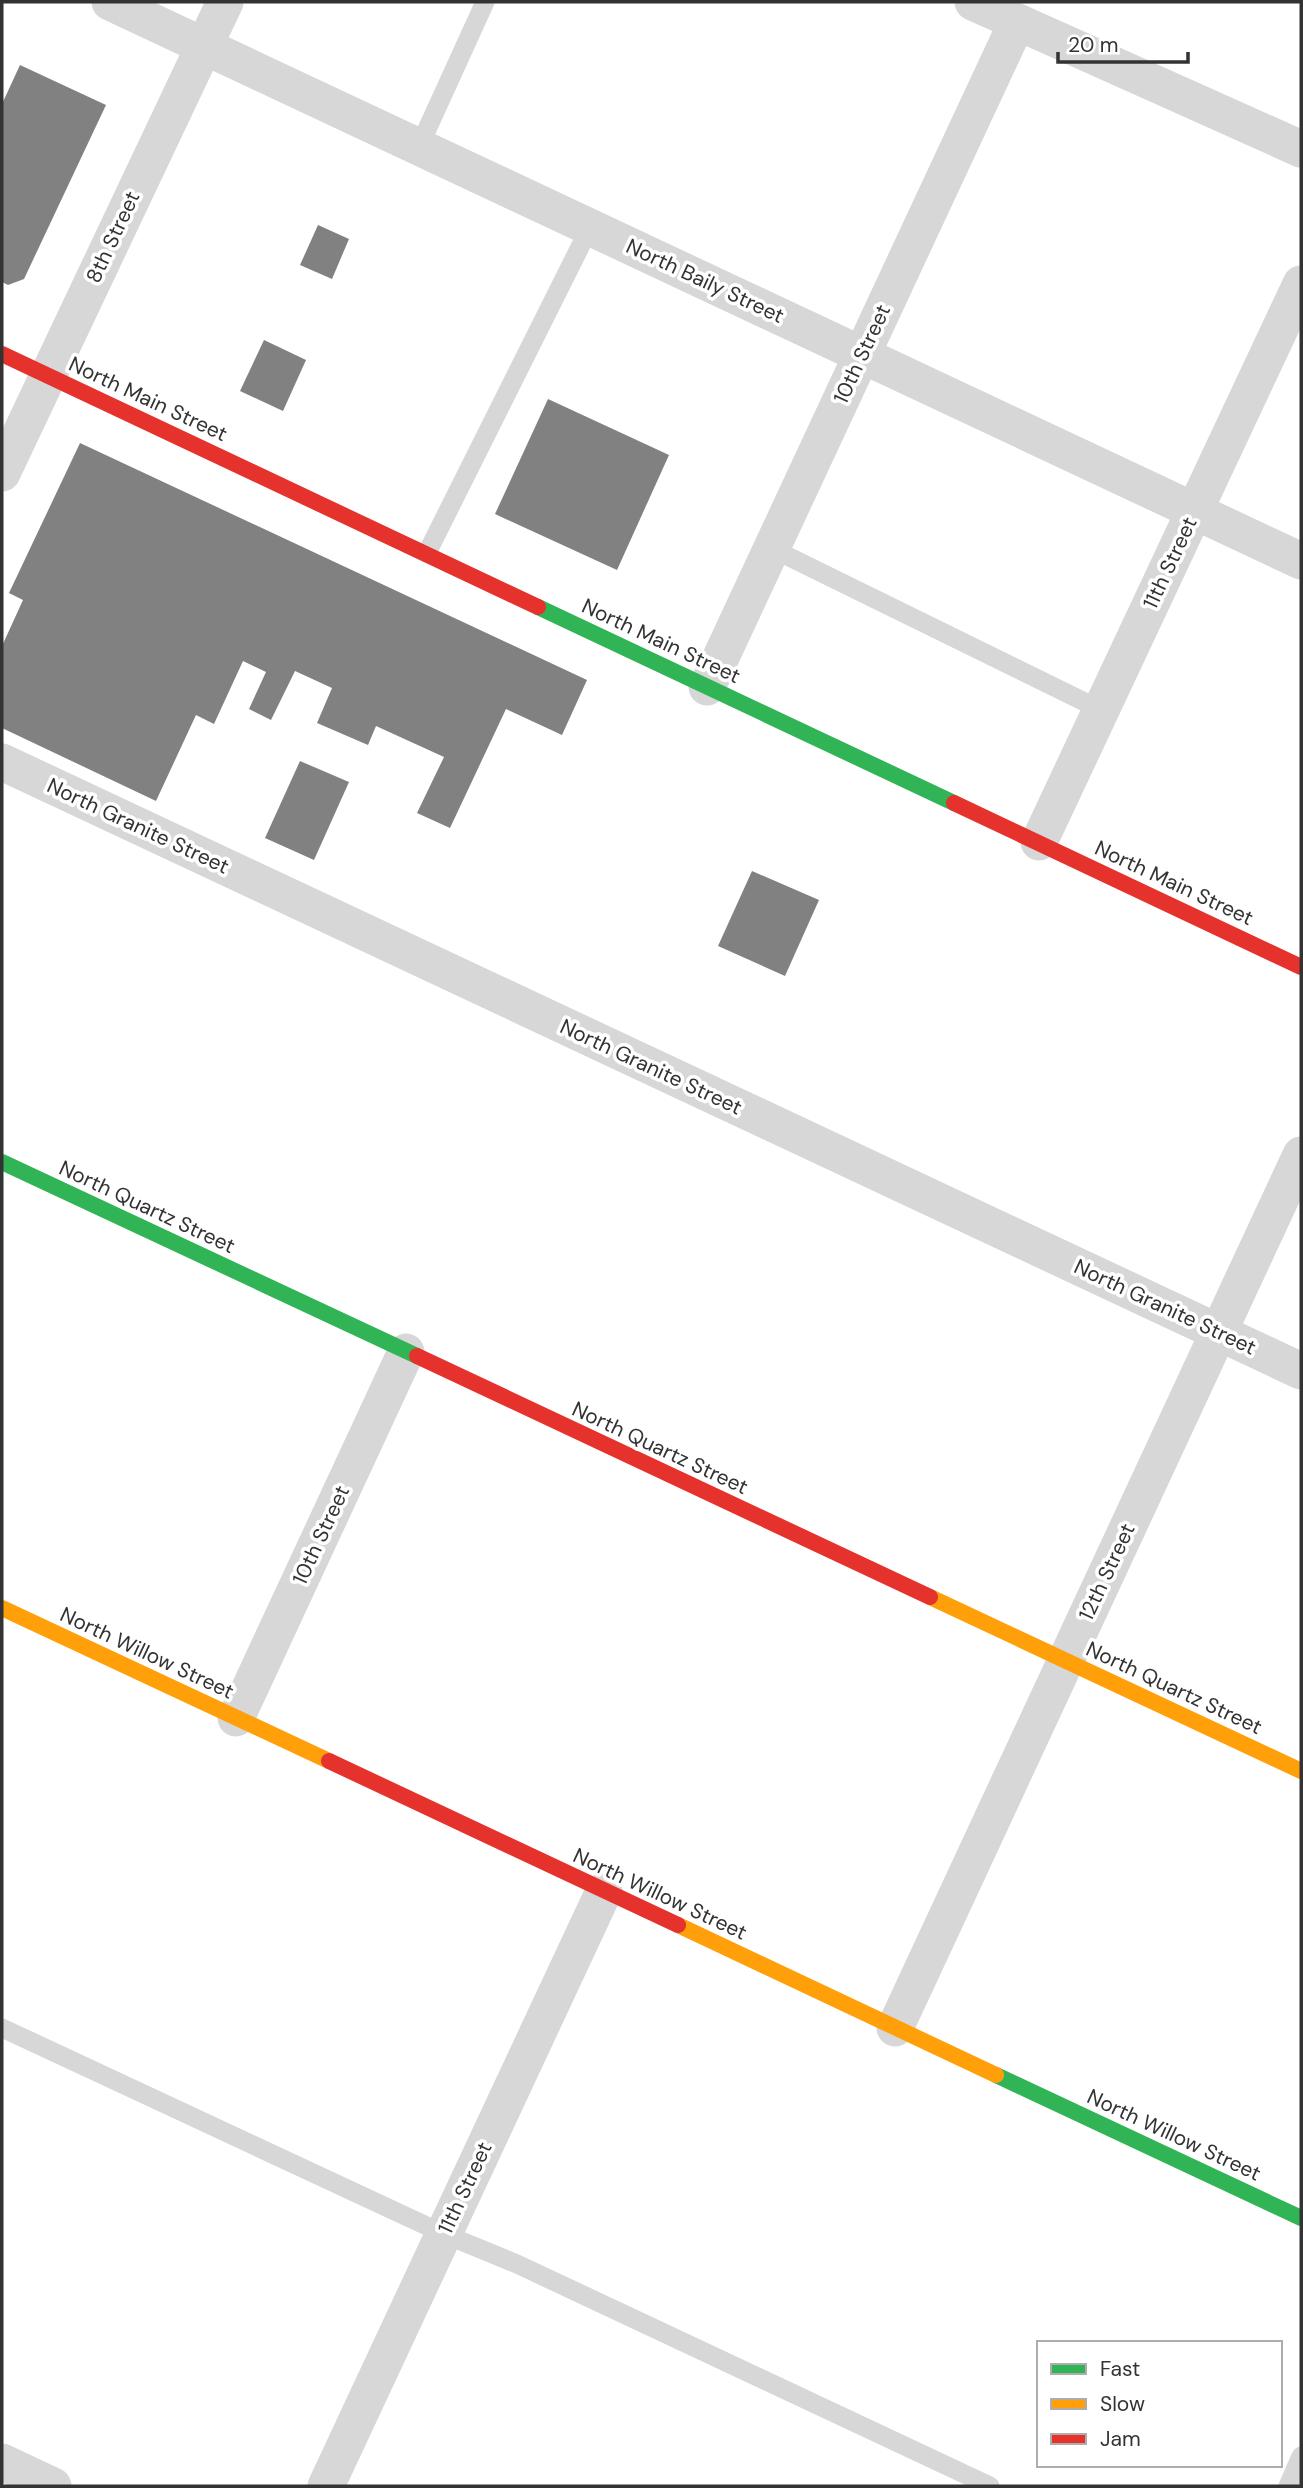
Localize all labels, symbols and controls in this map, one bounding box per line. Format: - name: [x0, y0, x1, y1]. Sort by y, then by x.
- scale bar: [1058, 21, 1188, 65]
- text: 20 m: [1068, 31, 1119, 59]
- street label: 8th Street: [80, 187, 146, 287]
- street label: North Baily Street: [621, 232, 789, 330]
- street label: 10th Street: [827, 300, 897, 408]
- street label: North Main Street: [64, 350, 232, 448]
- street label: 11th Street: [1136, 512, 1204, 614]
- street label: North Main Street: [577, 592, 745, 690]
- street label: North Granite Street: [42, 772, 234, 880]
- street label: North Main Street: [1090, 834, 1258, 932]
- street label: North Granite Street: [555, 1013, 747, 1121]
- street label: North Quartz Street: [55, 1154, 239, 1260]
- street label: North Granite Street: [1069, 1253, 1261, 1361]
- street label: North Quartz Street: [568, 1395, 752, 1501]
- street label: 10th Street: [286, 1481, 356, 1589]
- street label: 12th Street: [1072, 1519, 1142, 1625]
- street label: North Willow Street: [56, 1600, 238, 1706]
- street label: North Quartz Street: [1082, 1635, 1266, 1741]
- street label: North Willow Street: [569, 1841, 751, 1947]
- street label: North Willow Street: [1083, 2082, 1265, 2188]
- street label: 11th Street: [431, 2137, 499, 2239]
- legend: [1037, 2341, 1282, 2467]
- text: Fast: [1100, 2355, 1140, 2383]
- text: Slow: [1100, 2390, 1145, 2418]
- text: Jam: [1100, 2425, 1141, 2453]

